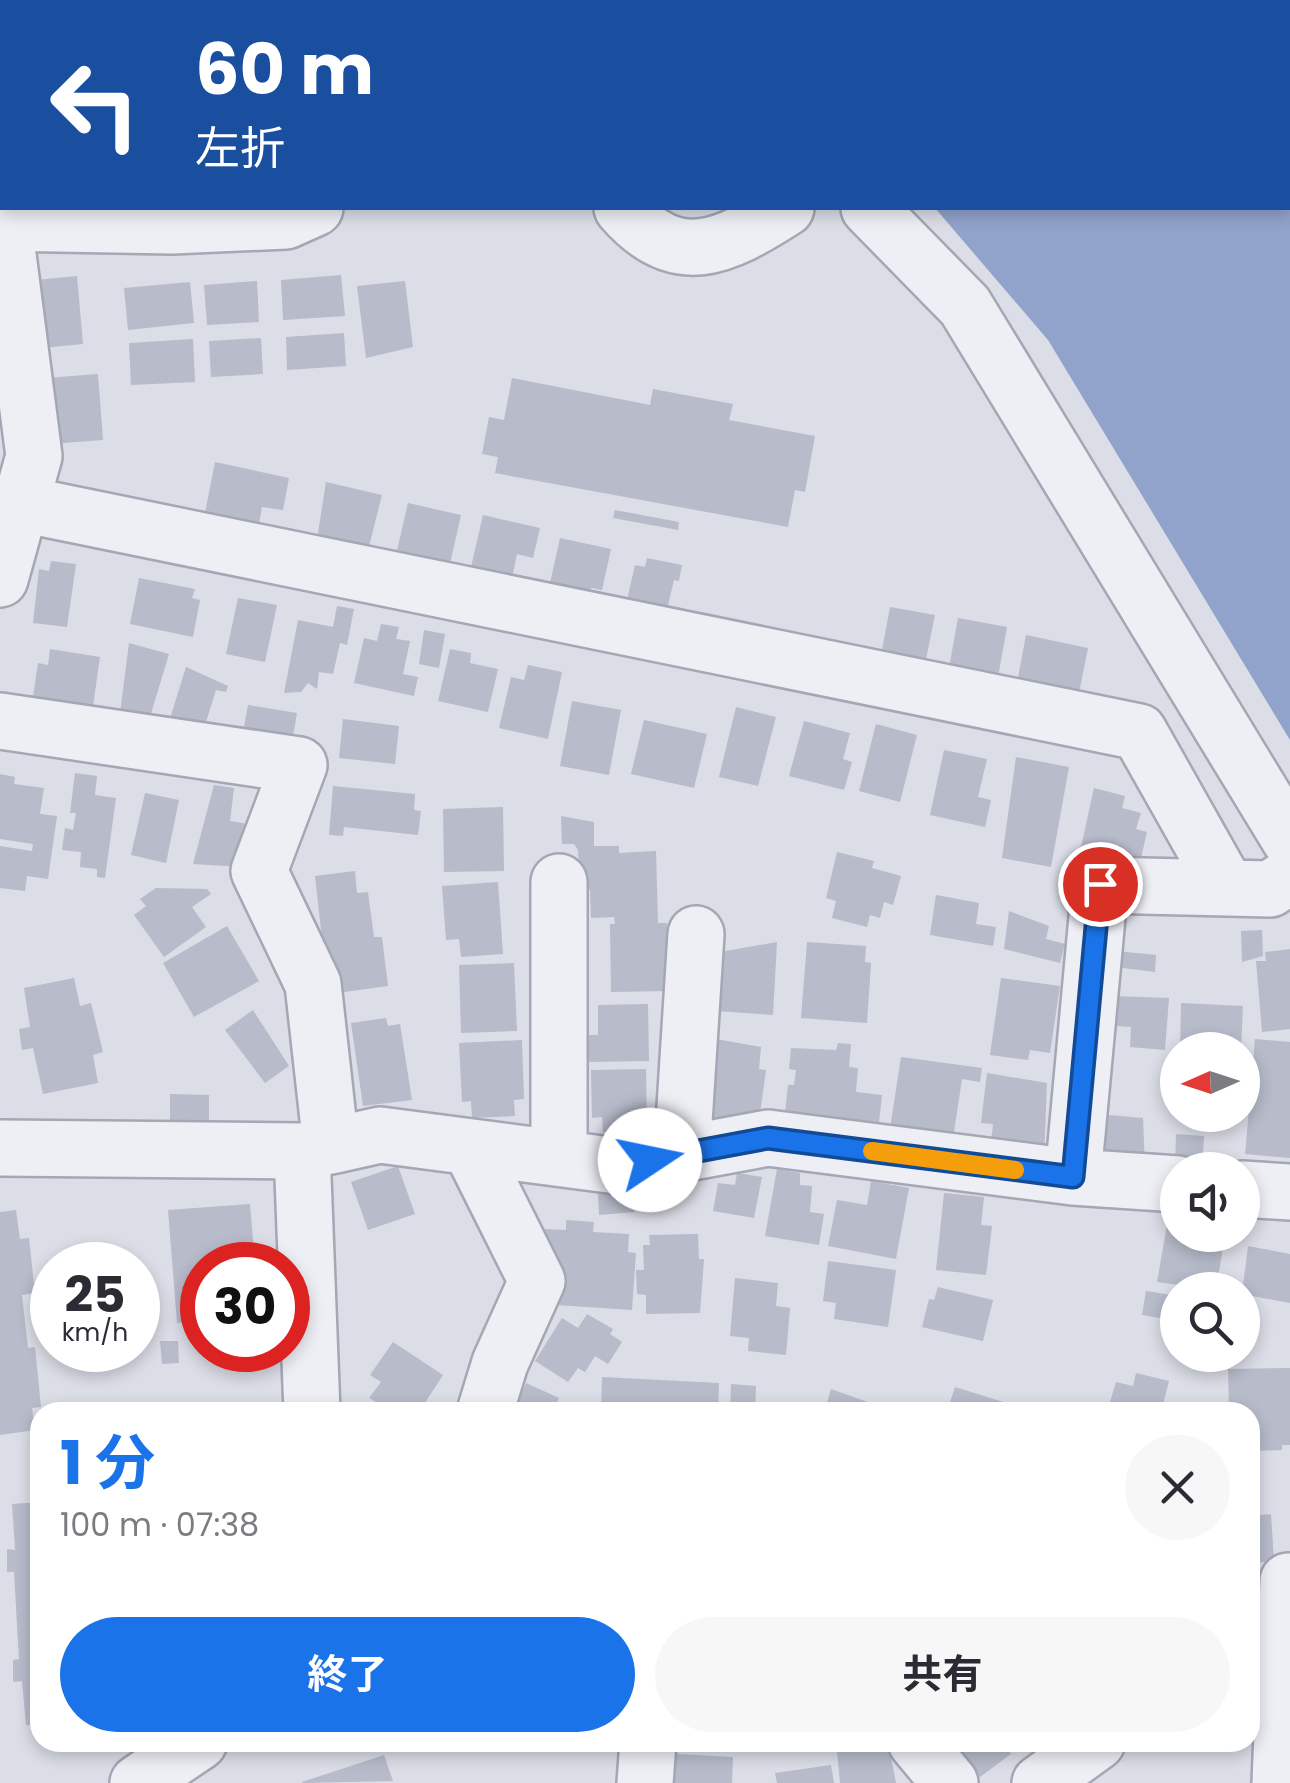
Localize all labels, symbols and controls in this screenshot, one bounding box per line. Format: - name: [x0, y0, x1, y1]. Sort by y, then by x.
- text: 60 m: [195, 20, 374, 119]
- icon: left: [30, 40, 160, 170]
- text: 左折: [195, 117, 285, 180]
- pin: [1058, 842, 1143, 927]
- icon: arrive: [1073, 857, 1128, 912]
- north arrow: [1160, 1032, 1260, 1132]
- map controls: [1160, 1032, 1260, 1372]
- position arrow: [598, 1108, 702, 1212]
- button: sound: [1160, 1152, 1260, 1252]
- speed limit sign: 30: [180, 1242, 310, 1372]
- text: 25: [64, 1259, 126, 1330]
- button: search: [1160, 1272, 1260, 1372]
- text: km/h: [62, 1315, 128, 1350]
- text: 1 分: [60, 1421, 155, 1505]
- button: close: [1125, 1435, 1230, 1540]
- text: 100 m · 07:38: [60, 1502, 259, 1547]
- button: 終了: [60, 1617, 635, 1732]
- button: 共有: [655, 1617, 1230, 1732]

